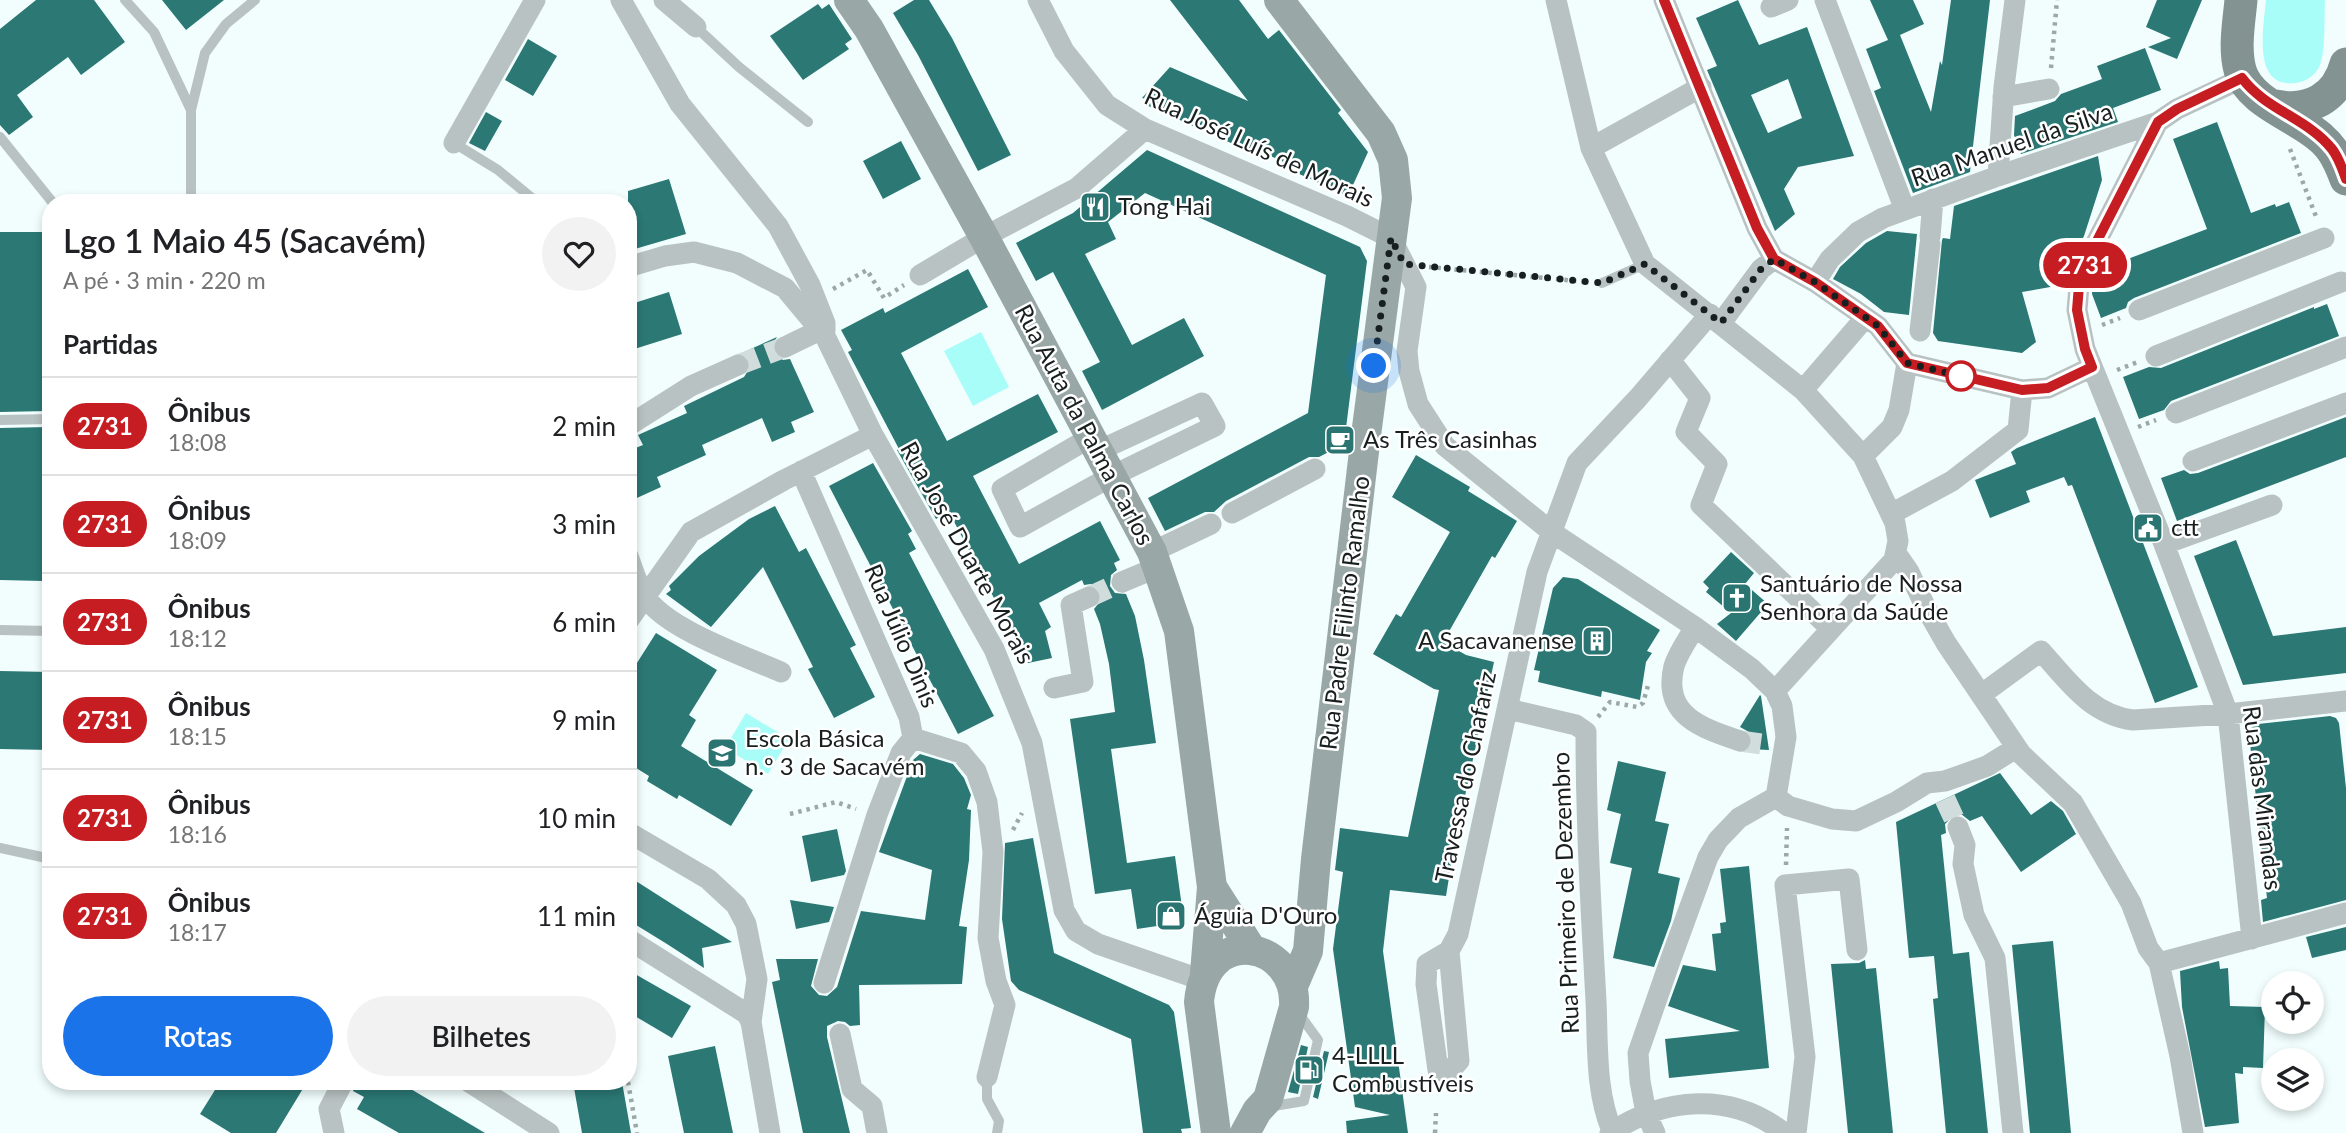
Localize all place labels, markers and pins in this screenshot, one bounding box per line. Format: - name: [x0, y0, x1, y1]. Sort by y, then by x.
- restaurant icon: Tong Hai: [1078, 190, 1112, 224]
- place label: Tong Hai: [1118, 191, 1211, 220]
- unlabelled marker: [1946, 361, 1976, 391]
- cafe icon: As Três Casinhas: [1323, 423, 1357, 457]
- place label: As Três Casinhas: [1363, 424, 1537, 453]
- public building icon: ctt: [2131, 511, 2165, 545]
- place label: ctt: [2171, 512, 2199, 541]
- place label: Santuário de Nossa Senhora da Saúde: [1760, 568, 1963, 625]
- church icon: Santuário de Nossa Senhora da Saúde: [1720, 581, 1754, 615]
- building icon: A Sacavanense: [1580, 624, 1614, 658]
- place label: A Sacavanense: [1418, 625, 1574, 654]
- place label: Escola Básica n.º 3 de Sacavém: [745, 723, 925, 780]
- school or university icon: Escola Básica n.º 3 de Sacavém: [705, 736, 739, 770]
- shop icon: Águia D'Ouro: [1154, 899, 1188, 933]
- place label: Águia D'Ouro: [1194, 900, 1337, 929]
- place label: 4-LLLL Combustíveis: [1332, 1040, 1474, 1097]
- fuel station icon: 4-LLLL Combustíveis: [1292, 1053, 1326, 1087]

